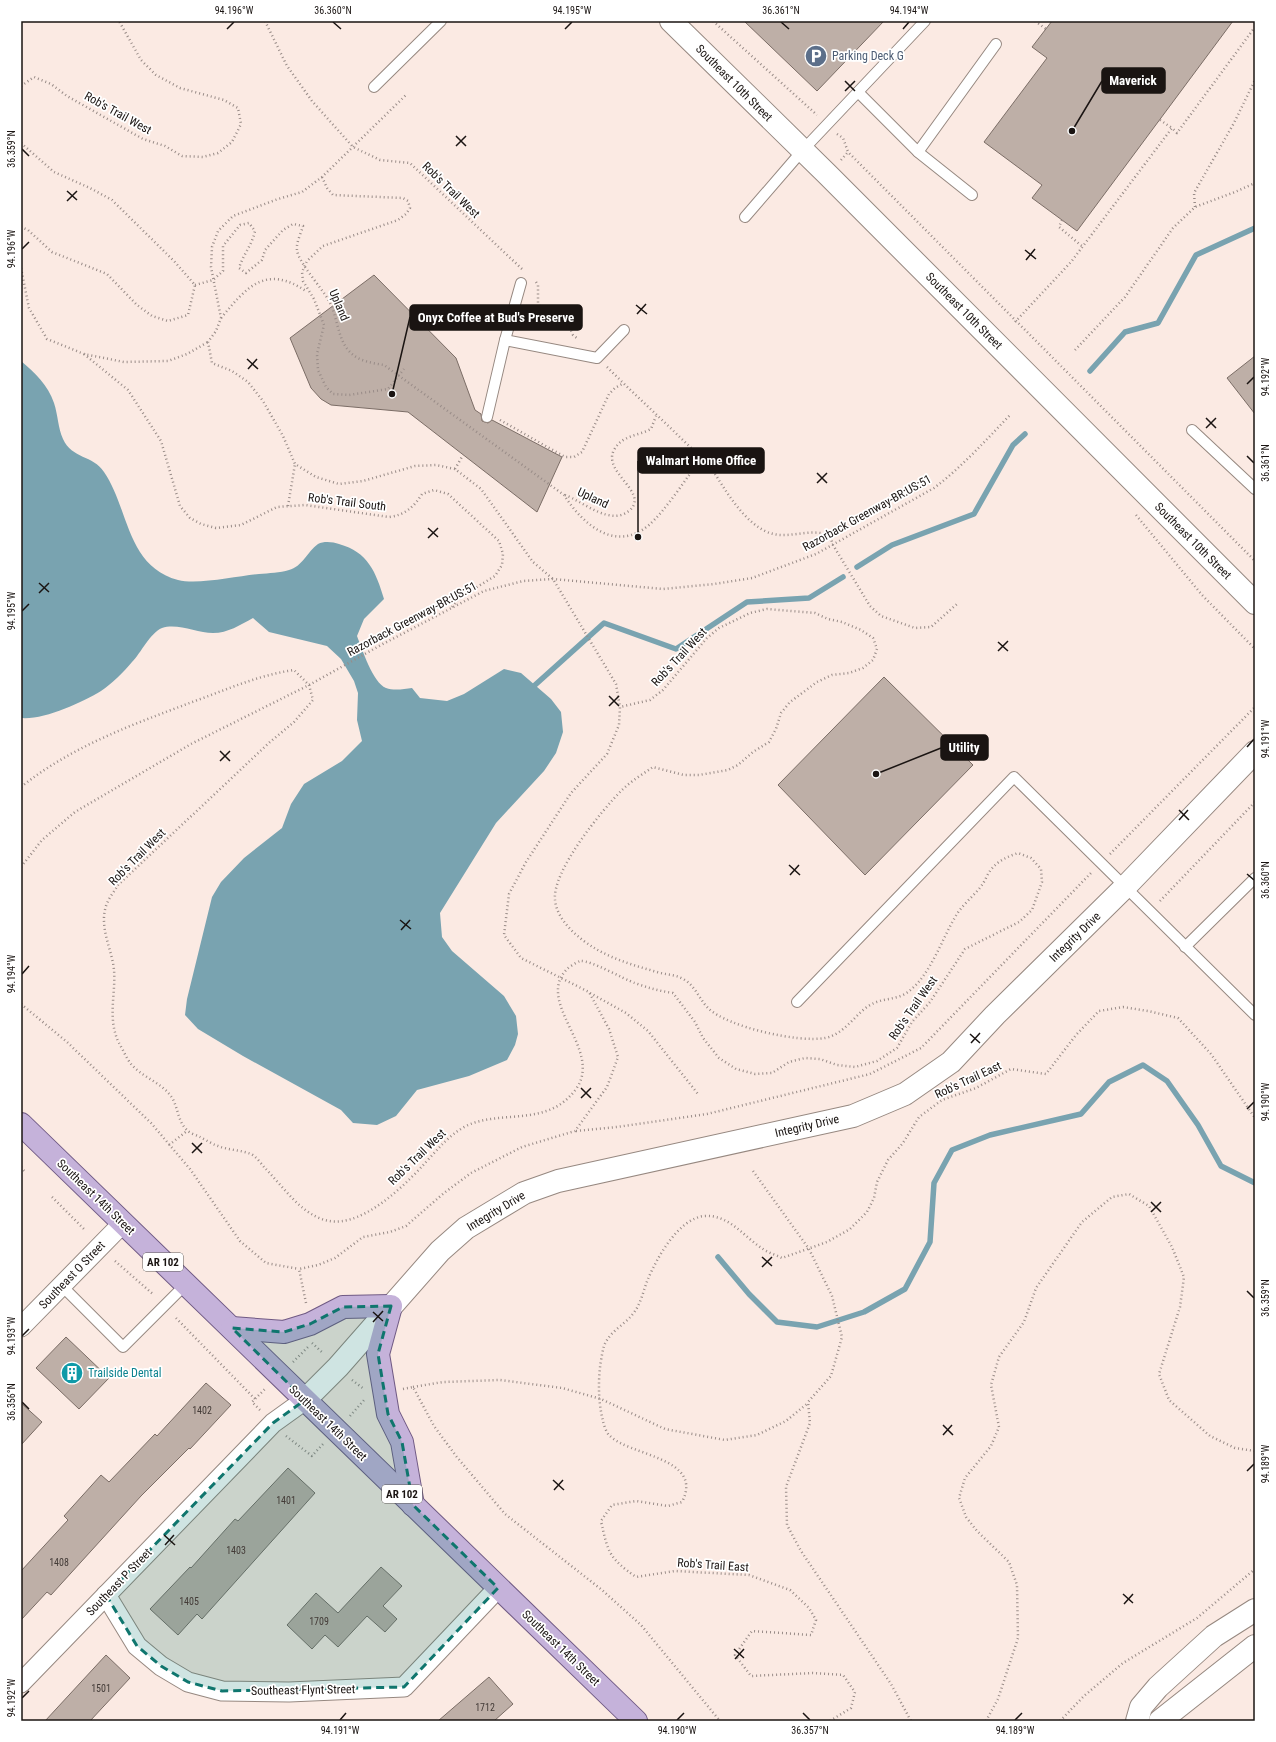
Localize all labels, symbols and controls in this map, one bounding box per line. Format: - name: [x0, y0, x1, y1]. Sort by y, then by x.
- text: 94.196°W: [215, 5, 254, 16]
- text: 36.360°N: [314, 5, 352, 16]
- text: 94.195°W: [553, 5, 592, 16]
- text: 36.361°N: [762, 5, 800, 16]
- text: 94.194°W: [890, 5, 929, 16]
- street label: Southeast 10th Street: [693, 42, 776, 125]
- parking icon: Parking Deck G: [803, 43, 829, 69]
- place label: Parking Deck G: [832, 49, 904, 63]
- callout: Maverick: [1102, 68, 1165, 93]
- text: Maverick: [1109, 73, 1158, 88]
- street label: Rob's Trail West: [82, 89, 154, 137]
- text: 36.359°N: [6, 130, 17, 168]
- street label: Rob's Trail West: [419, 159, 483, 221]
- text: 94.196°W: [6, 229, 17, 268]
- street label: Southeast 10th Street: [923, 270, 1006, 353]
- street label: Upland: [326, 287, 352, 323]
- callout: Onyx Coffee at Bud's Preserve: [410, 305, 582, 330]
- text: Onyx Coffee at Bud's Preserve: [418, 310, 574, 325]
- text: 94.192°W: [1260, 357, 1271, 396]
- text: 36.361°N: [1260, 444, 1271, 482]
- callout: Walmart Home Office: [638, 448, 764, 473]
- text: Walmart Home Office: [646, 453, 756, 468]
- street label: Razorback Greenway-BR:US:51: [800, 472, 934, 554]
- street label: Upland: [575, 485, 611, 511]
- street label: Rob's Trail South: [307, 490, 387, 514]
- street label: Southeast 10th Street: [1152, 500, 1235, 583]
- street label: Razorback Greenway-BR:US:51: [345, 579, 479, 659]
- text: 94.195°W: [6, 591, 17, 630]
- street label: Rob's Trail West: [648, 625, 710, 689]
- text: 94.191°W: [1260, 719, 1271, 758]
- callout: Utility: [941, 735, 988, 760]
- text: Utility: [948, 740, 980, 755]
- street label: Rob's Trail West: [106, 825, 169, 888]
- text: 36.360°N: [1260, 861, 1271, 899]
- street label: Integrity Drive: [1047, 909, 1104, 965]
- text: 94.194°W: [6, 954, 17, 993]
- street label: Rob's Trail West: [886, 973, 940, 1043]
- street label: Rob's Trail East: [933, 1058, 1004, 1102]
- text: 94.190°W: [1260, 1082, 1271, 1121]
- street label: Integrity Drive: [773, 1112, 841, 1140]
- street label: Rob's Trail West: [385, 1126, 449, 1188]
- street label: Southeast 14th Street: [54, 1156, 138, 1238]
- street label: Integrity Drive: [464, 1188, 528, 1234]
- street label: Southeast O Street: [36, 1238, 108, 1312]
- road number: AR 102: [143, 1253, 183, 1271]
- text: 36.359°N: [1260, 1279, 1271, 1317]
- text: 94.193°W: [6, 1316, 17, 1355]
- building icon: Trailside Dental: [59, 1360, 85, 1386]
- place label: Trailside Dental: [88, 1366, 161, 1380]
- street label: Southeast 14th Street: [286, 1382, 370, 1464]
- text: 36.356°N: [6, 1383, 17, 1421]
- house number: 1402: [192, 1405, 212, 1416]
- text: 94.189°W: [1260, 1444, 1271, 1483]
- road number: AR 102: [382, 1485, 422, 1503]
- house number: 1401: [276, 1495, 296, 1506]
- street label: Southeast P Street: [83, 1545, 155, 1619]
- house number: 1403: [226, 1545, 246, 1556]
- street label: Rob's Trail East: [677, 1556, 750, 1575]
- house number: 1408: [49, 1557, 69, 1568]
- house number: 1405: [179, 1596, 199, 1607]
- street label: Southeast 14th Street: [519, 1607, 603, 1689]
- house number: 1709: [309, 1616, 329, 1627]
- text: 94.192°W: [6, 1678, 17, 1717]
- street label: Southeast Flynt Street: [251, 1682, 356, 1698]
- house number: 1501: [91, 1683, 111, 1694]
- house number: 1712: [475, 1702, 495, 1713]
- text: 94.191°W: [321, 1725, 360, 1736]
- text: 94.190°W: [658, 1725, 697, 1736]
- text: 36.357°N: [791, 1725, 829, 1736]
- text: 94.189°W: [996, 1725, 1035, 1736]

